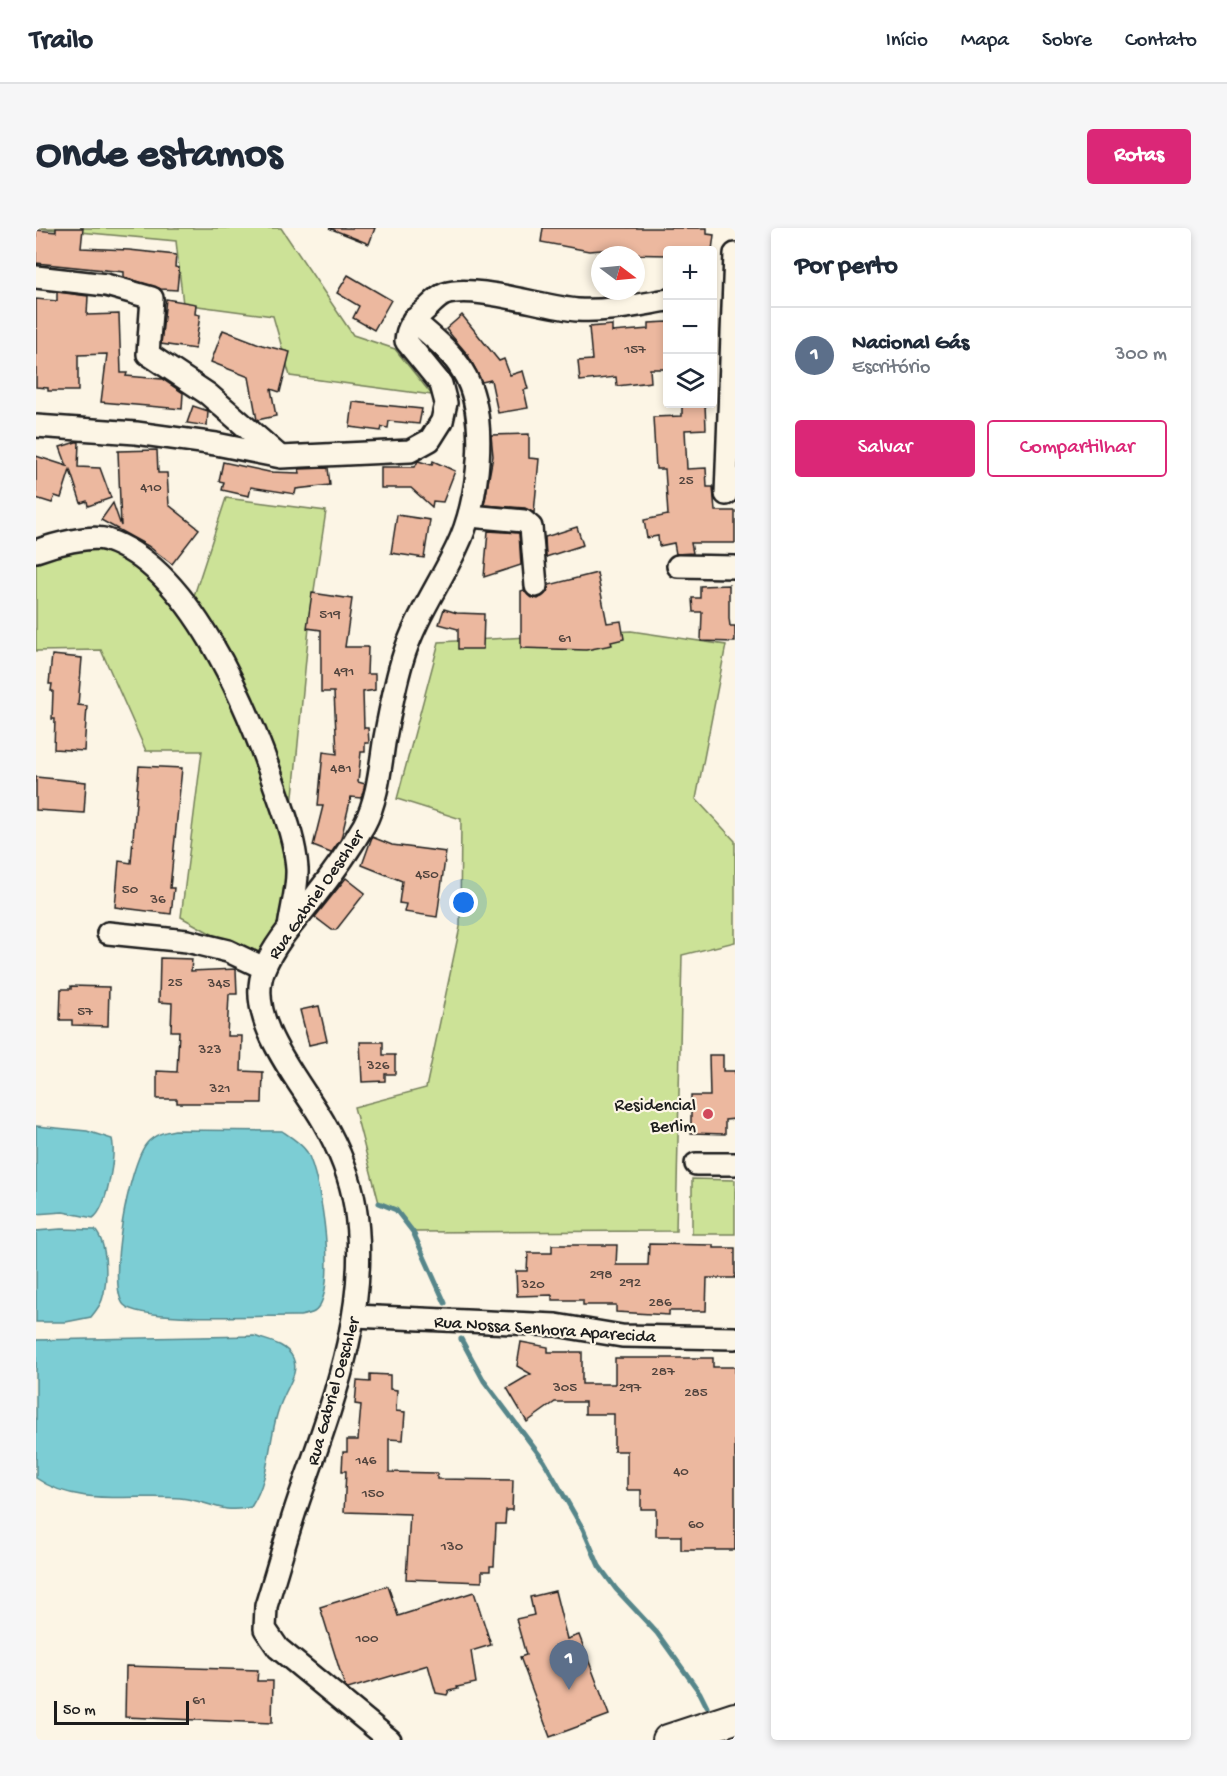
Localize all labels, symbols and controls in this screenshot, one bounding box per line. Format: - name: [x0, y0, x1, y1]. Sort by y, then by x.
- text: Trailo: [30, 25, 93, 58]
- text: Início: [886, 29, 928, 54]
- text: Mapa: [961, 29, 1009, 54]
- text: Sobre: [1042, 29, 1092, 54]
- text: Contato: [1125, 29, 1197, 54]
- button: Rotas: [1087, 129, 1191, 184]
- text: Onde estamos: [36, 132, 282, 181]
- north arrow: [591, 246, 645, 300]
- map controls: [663, 246, 717, 408]
- button: +: [663, 246, 717, 300]
- text: Por perto: [795, 252, 898, 283]
- button: −: [663, 300, 717, 354]
- text: Nacional Gás: [852, 331, 969, 357]
- house number: 157: [623, 341, 647, 359]
- text: 1: [810, 344, 819, 367]
- text: 300 m: [1115, 344, 1167, 367]
- button: layers: [663, 354, 717, 408]
- text: Escritório: [852, 357, 930, 380]
- button: Salvar: [795, 420, 975, 477]
- button: Compartilhar: [987, 420, 1167, 477]
- house number: 25: [678, 472, 694, 490]
- house number: 410: [140, 479, 162, 497]
- house number: 519: [319, 606, 341, 624]
- house number: 61: [558, 630, 572, 648]
- house number: 491: [334, 663, 354, 681]
- house number: 481: [330, 760, 352, 778]
- street label: Rua Gabriel Oeschler: [265, 825, 370, 964]
- house number: 450: [415, 866, 439, 884]
- house number: 50: [122, 881, 139, 899]
- your location: [449, 888, 478, 917]
- house number: 36: [149, 891, 166, 909]
- house number: 25: [167, 974, 183, 992]
- house number: 345: [207, 975, 230, 993]
- house number: 57: [77, 1003, 94, 1021]
- house number: 323: [198, 1041, 222, 1059]
- house number: 326: [366, 1057, 390, 1075]
- house number: 321: [208, 1080, 231, 1098]
- place label: Residencial Berlim: [614, 1096, 696, 1138]
- marker: Residencial Berlim: [701, 1107, 715, 1121]
- house number: 298: [589, 1266, 613, 1284]
- house number: 292: [619, 1274, 641, 1292]
- house number: 320: [520, 1276, 545, 1294]
- house number: 286: [648, 1294, 672, 1312]
- street label: Rua Nossa Senhora Aparecida: [433, 1312, 657, 1349]
- street label: Rua Gabriel Oeschler: [303, 1314, 366, 1468]
- house number: 287: [651, 1363, 676, 1381]
- house number: 305: [552, 1379, 577, 1397]
- house number: 297: [619, 1379, 643, 1397]
- house number: 285: [684, 1384, 708, 1402]
- house number: 146: [355, 1452, 377, 1470]
- house number: 40: [673, 1463, 689, 1481]
- house number: 150: [361, 1485, 385, 1503]
- house number: 60: [688, 1516, 705, 1534]
- house number: 130: [440, 1538, 464, 1556]
- house number: 100: [354, 1630, 379, 1648]
- pin: 1: [550, 1640, 588, 1690]
- house number: 61: [192, 1692, 206, 1710]
- scale bar: [54, 1698, 189, 1726]
- text: 50 m: [63, 1702, 96, 1721]

